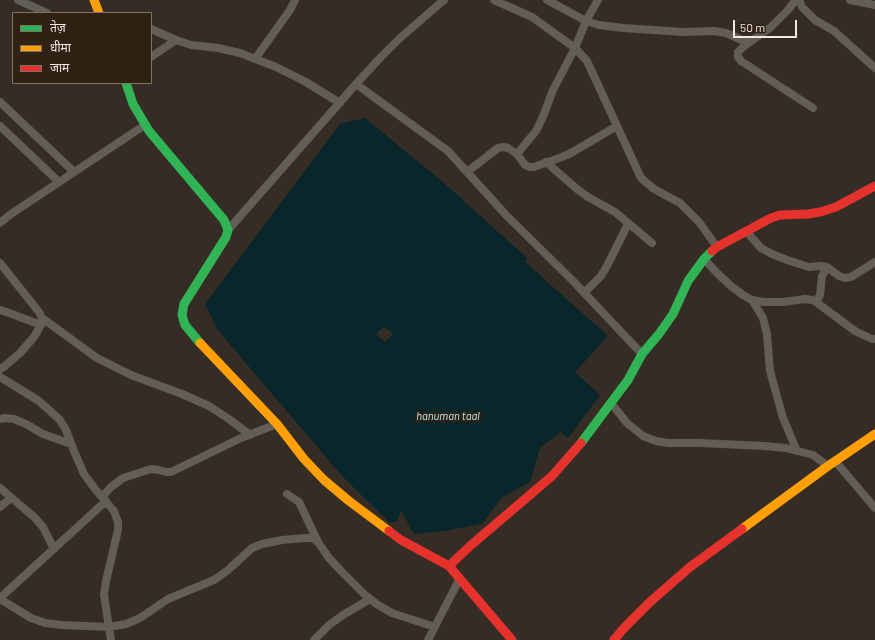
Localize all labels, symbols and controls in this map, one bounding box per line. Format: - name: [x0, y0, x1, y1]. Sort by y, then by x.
- legend: [12, 12, 152, 84]
- scale bar: [735, 12, 799, 38]
- text: तेज़: [50, 20, 66, 34]
- text: 50 m: [740, 20, 765, 34]
- text: धीमा: [50, 40, 71, 54]
- text: जाम: [50, 60, 69, 74]
- water label: hanuman taal: [416, 409, 480, 423]

